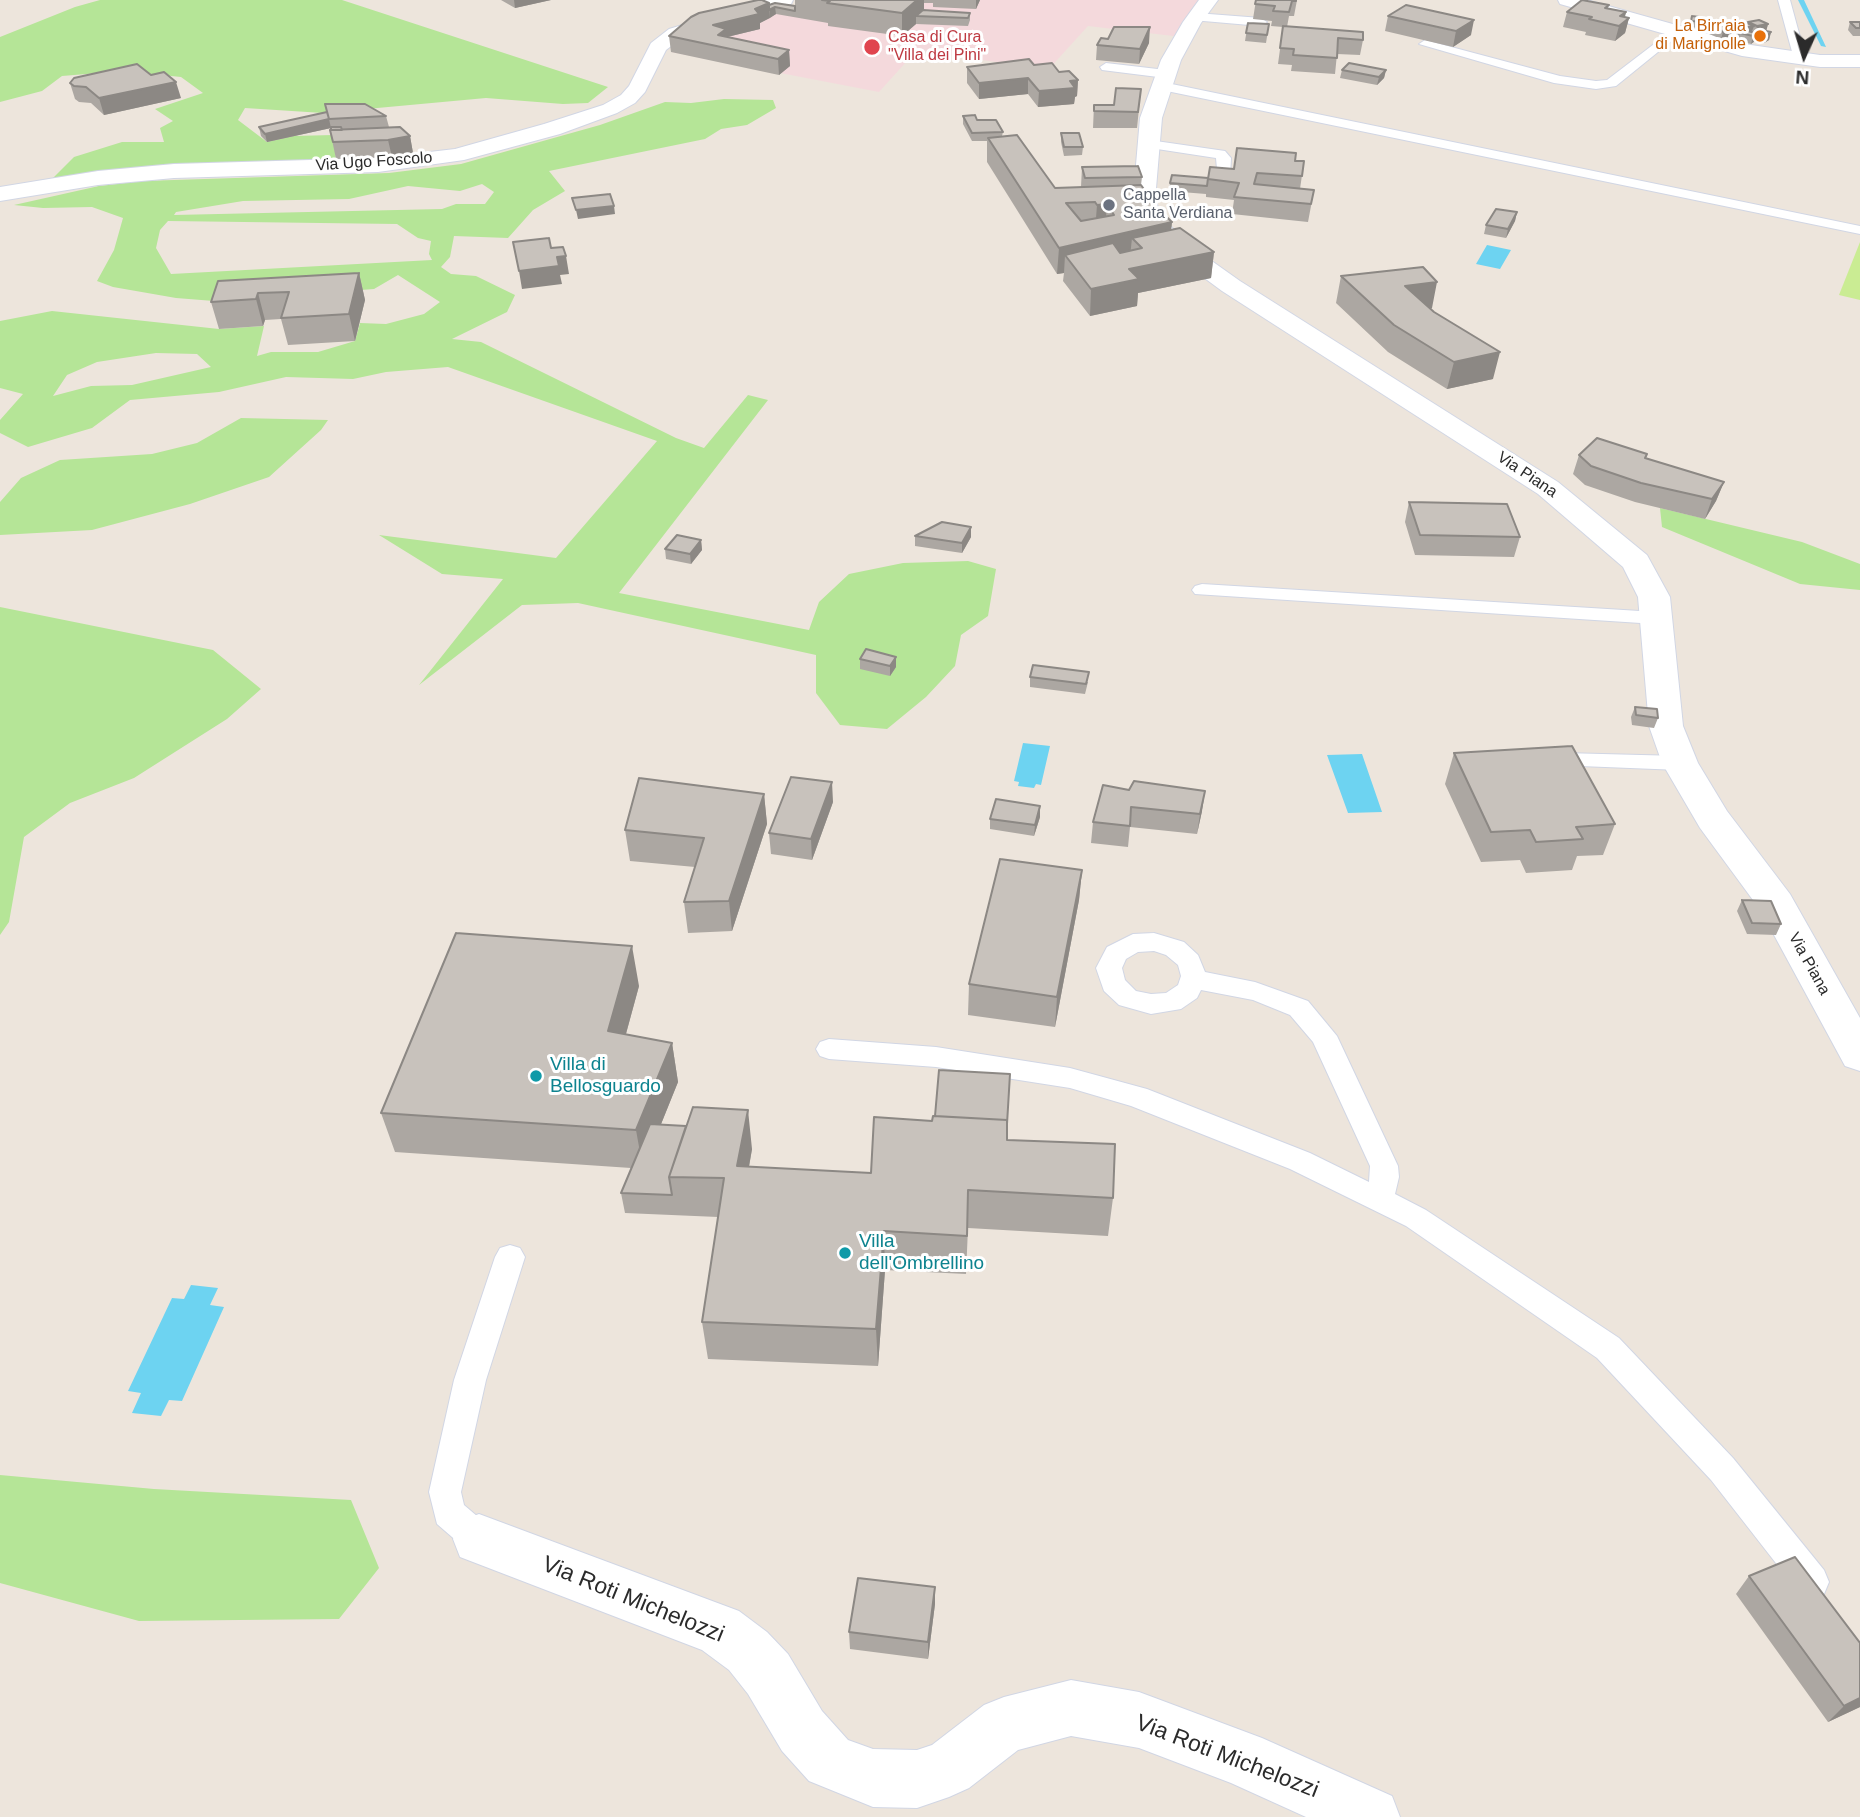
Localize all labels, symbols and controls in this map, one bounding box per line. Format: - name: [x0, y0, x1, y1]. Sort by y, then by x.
- place label: La Birr'aia di Marignolle: [1655, 17, 1746, 55]
- north arrow: [1769, 21, 1839, 91]
- place label: Casa di Cura "Villa dei Pini": [888, 28, 986, 66]
- marker: La Birr'aia di Marignolle: [1752, 28, 1768, 44]
- marker: Casa di Cura "Villa dei Pini": [862, 37, 882, 57]
- text: N: [1795, 66, 1810, 88]
- street label: Via Ugo Foscolo: [315, 148, 433, 176]
- place label: Cappella Santa Verdiana: [1123, 186, 1232, 224]
- marker: Cappella Santa Verdiana: [1101, 197, 1117, 213]
- street label: Via Piana: [1493, 448, 1561, 502]
- street label: Via Piana: [1784, 930, 1834, 998]
- place label: Villa di Bellosguardo: [550, 1054, 661, 1098]
- marker: Villa di Bellosguardo: [528, 1068, 544, 1084]
- place label: Villa dell'Ombrellino: [859, 1231, 984, 1275]
- marker: Villa dell'Ombrellino: [837, 1245, 853, 1261]
- street label: Via Roti Michelozzi: [538, 1551, 728, 1649]
- street label: Via Roti Michelozzi: [1132, 1709, 1322, 1805]

